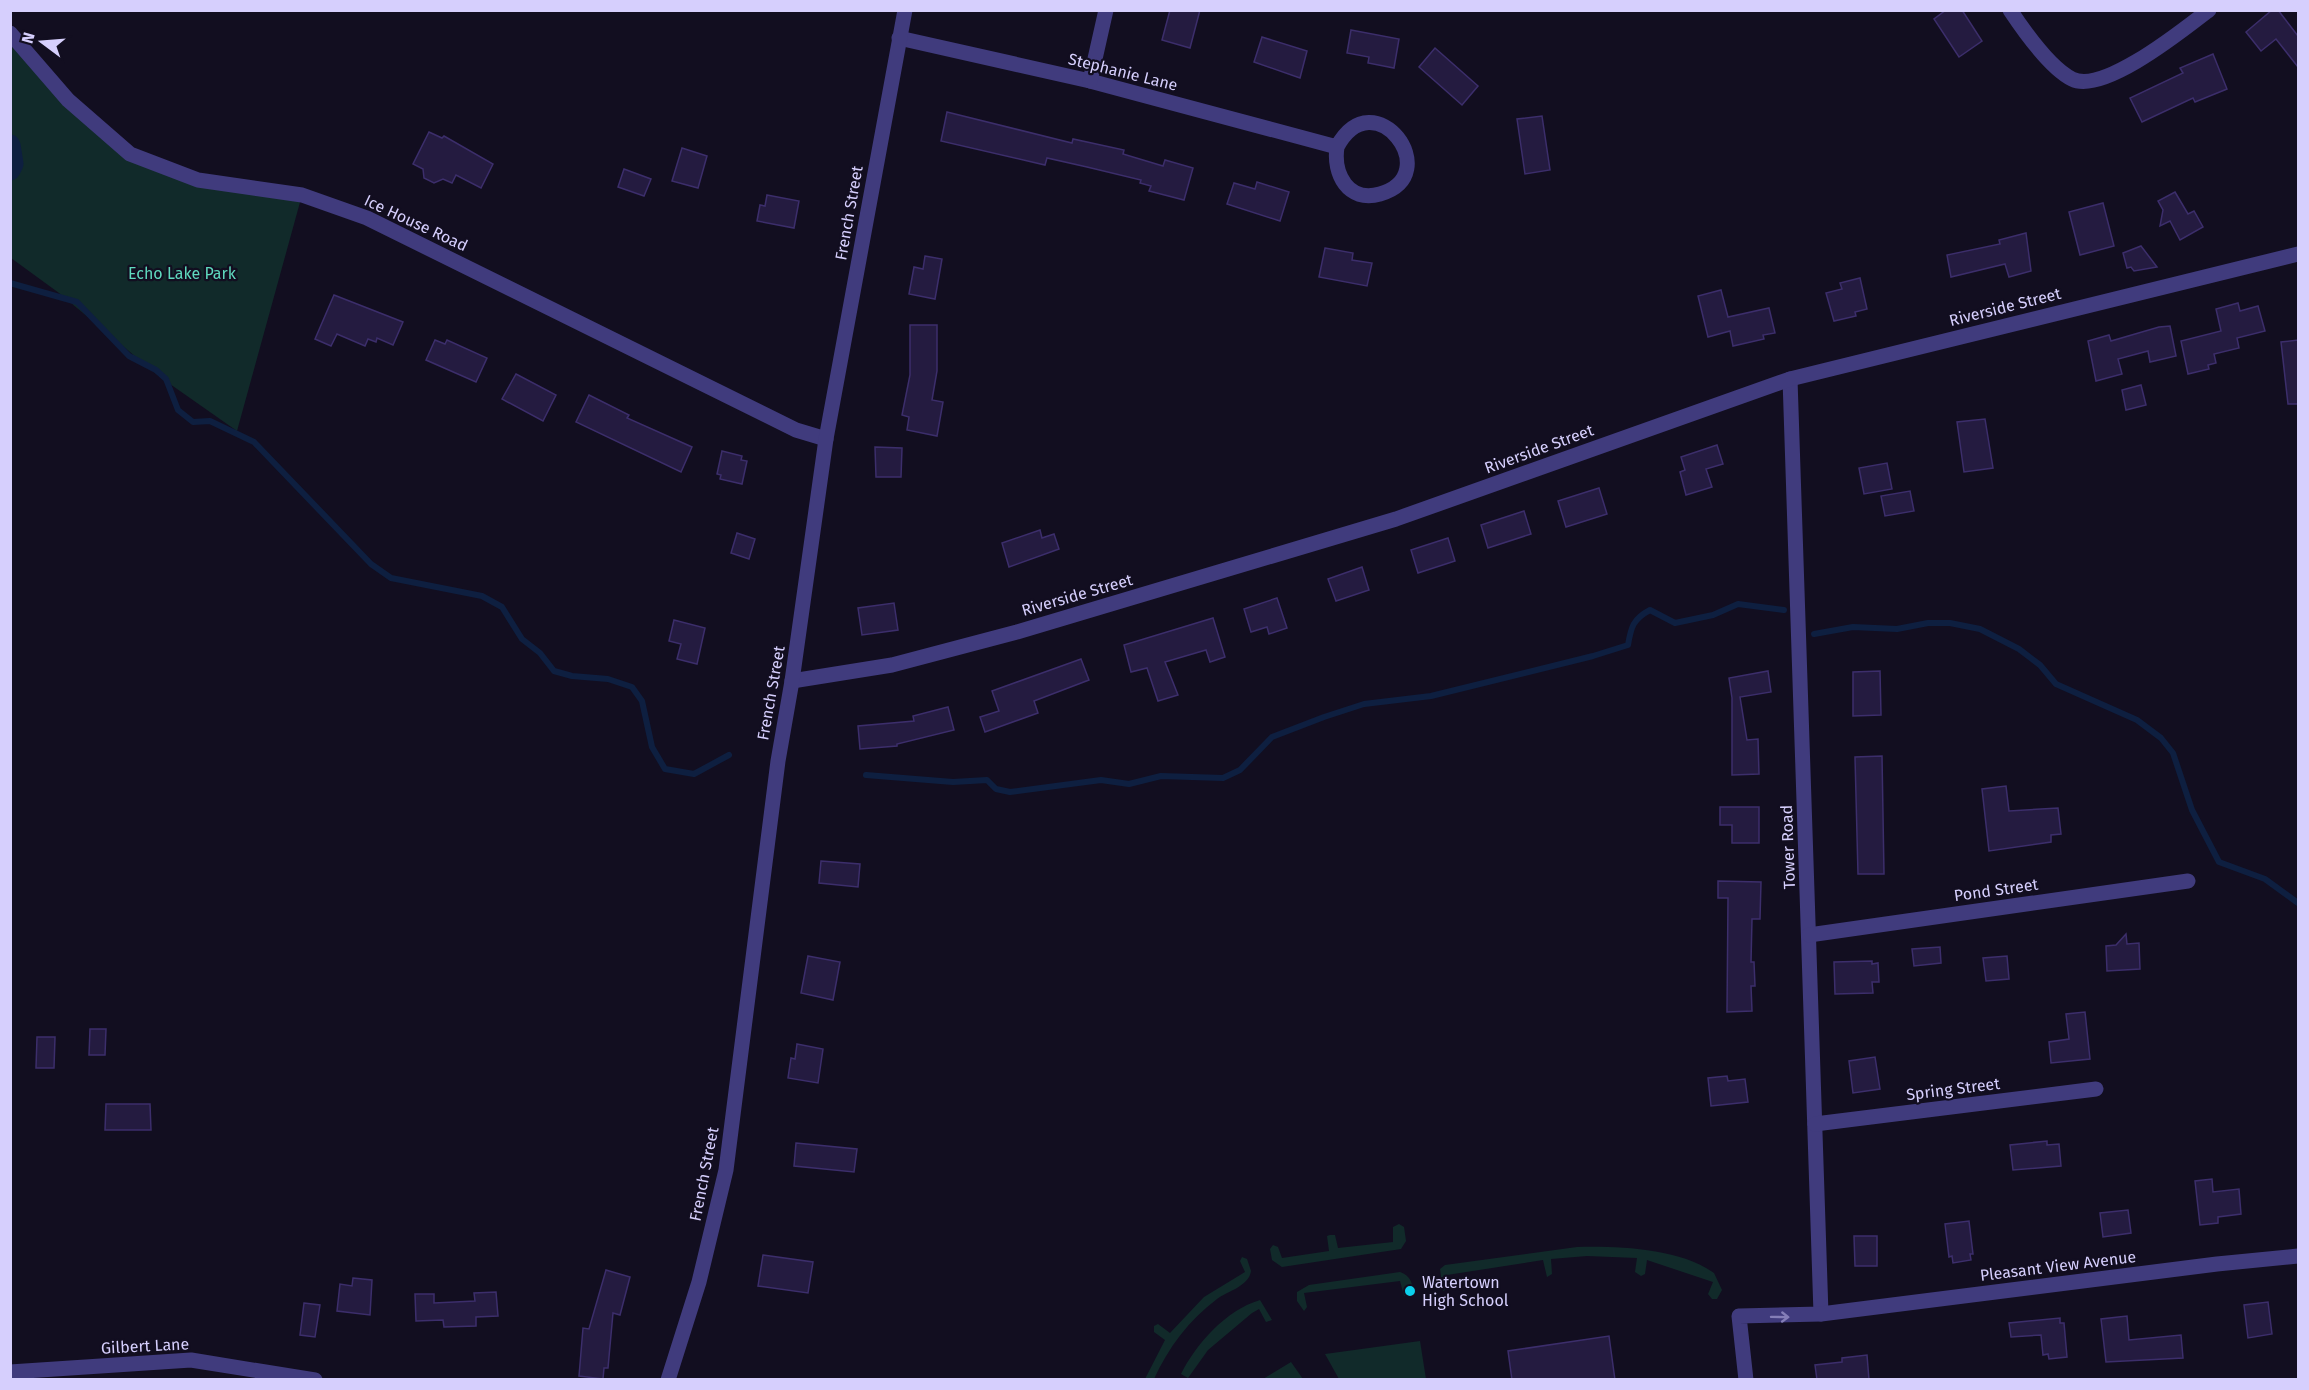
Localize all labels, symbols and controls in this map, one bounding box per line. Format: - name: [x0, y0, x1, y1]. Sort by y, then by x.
- north arrow: [12, 12, 72, 72]
- text: N: [17, 30, 39, 46]
- street label: Stephanie Lane: [1066, 49, 1180, 95]
- street label: French Street: [831, 164, 867, 262]
- street label: Ice House Road: [361, 191, 471, 255]
- park label: Echo Lake Park: [128, 264, 237, 283]
- street label: Riverside Street: [1947, 284, 2063, 330]
- street label: Riverside Street: [1482, 420, 1596, 478]
- street label: Riverside Street: [1019, 570, 1135, 620]
- street label: French Street: [753, 644, 789, 742]
- street label: Tower Road: [1777, 805, 1799, 889]
- street label: Pond Street: [1953, 875, 2040, 905]
- street label: Spring Street: [1905, 1074, 2001, 1104]
- street label: French Street: [686, 1125, 723, 1223]
- street label: Pleasant View Avenue: [1979, 1247, 2137, 1285]
- place label: Watertown High School: [1422, 1273, 1509, 1310]
- marker: Watertown High School: [1403, 1284, 1417, 1298]
- one-way arrow: [1770, 1311, 1790, 1323]
- street label: Gilbert Lane: [100, 1334, 190, 1358]

